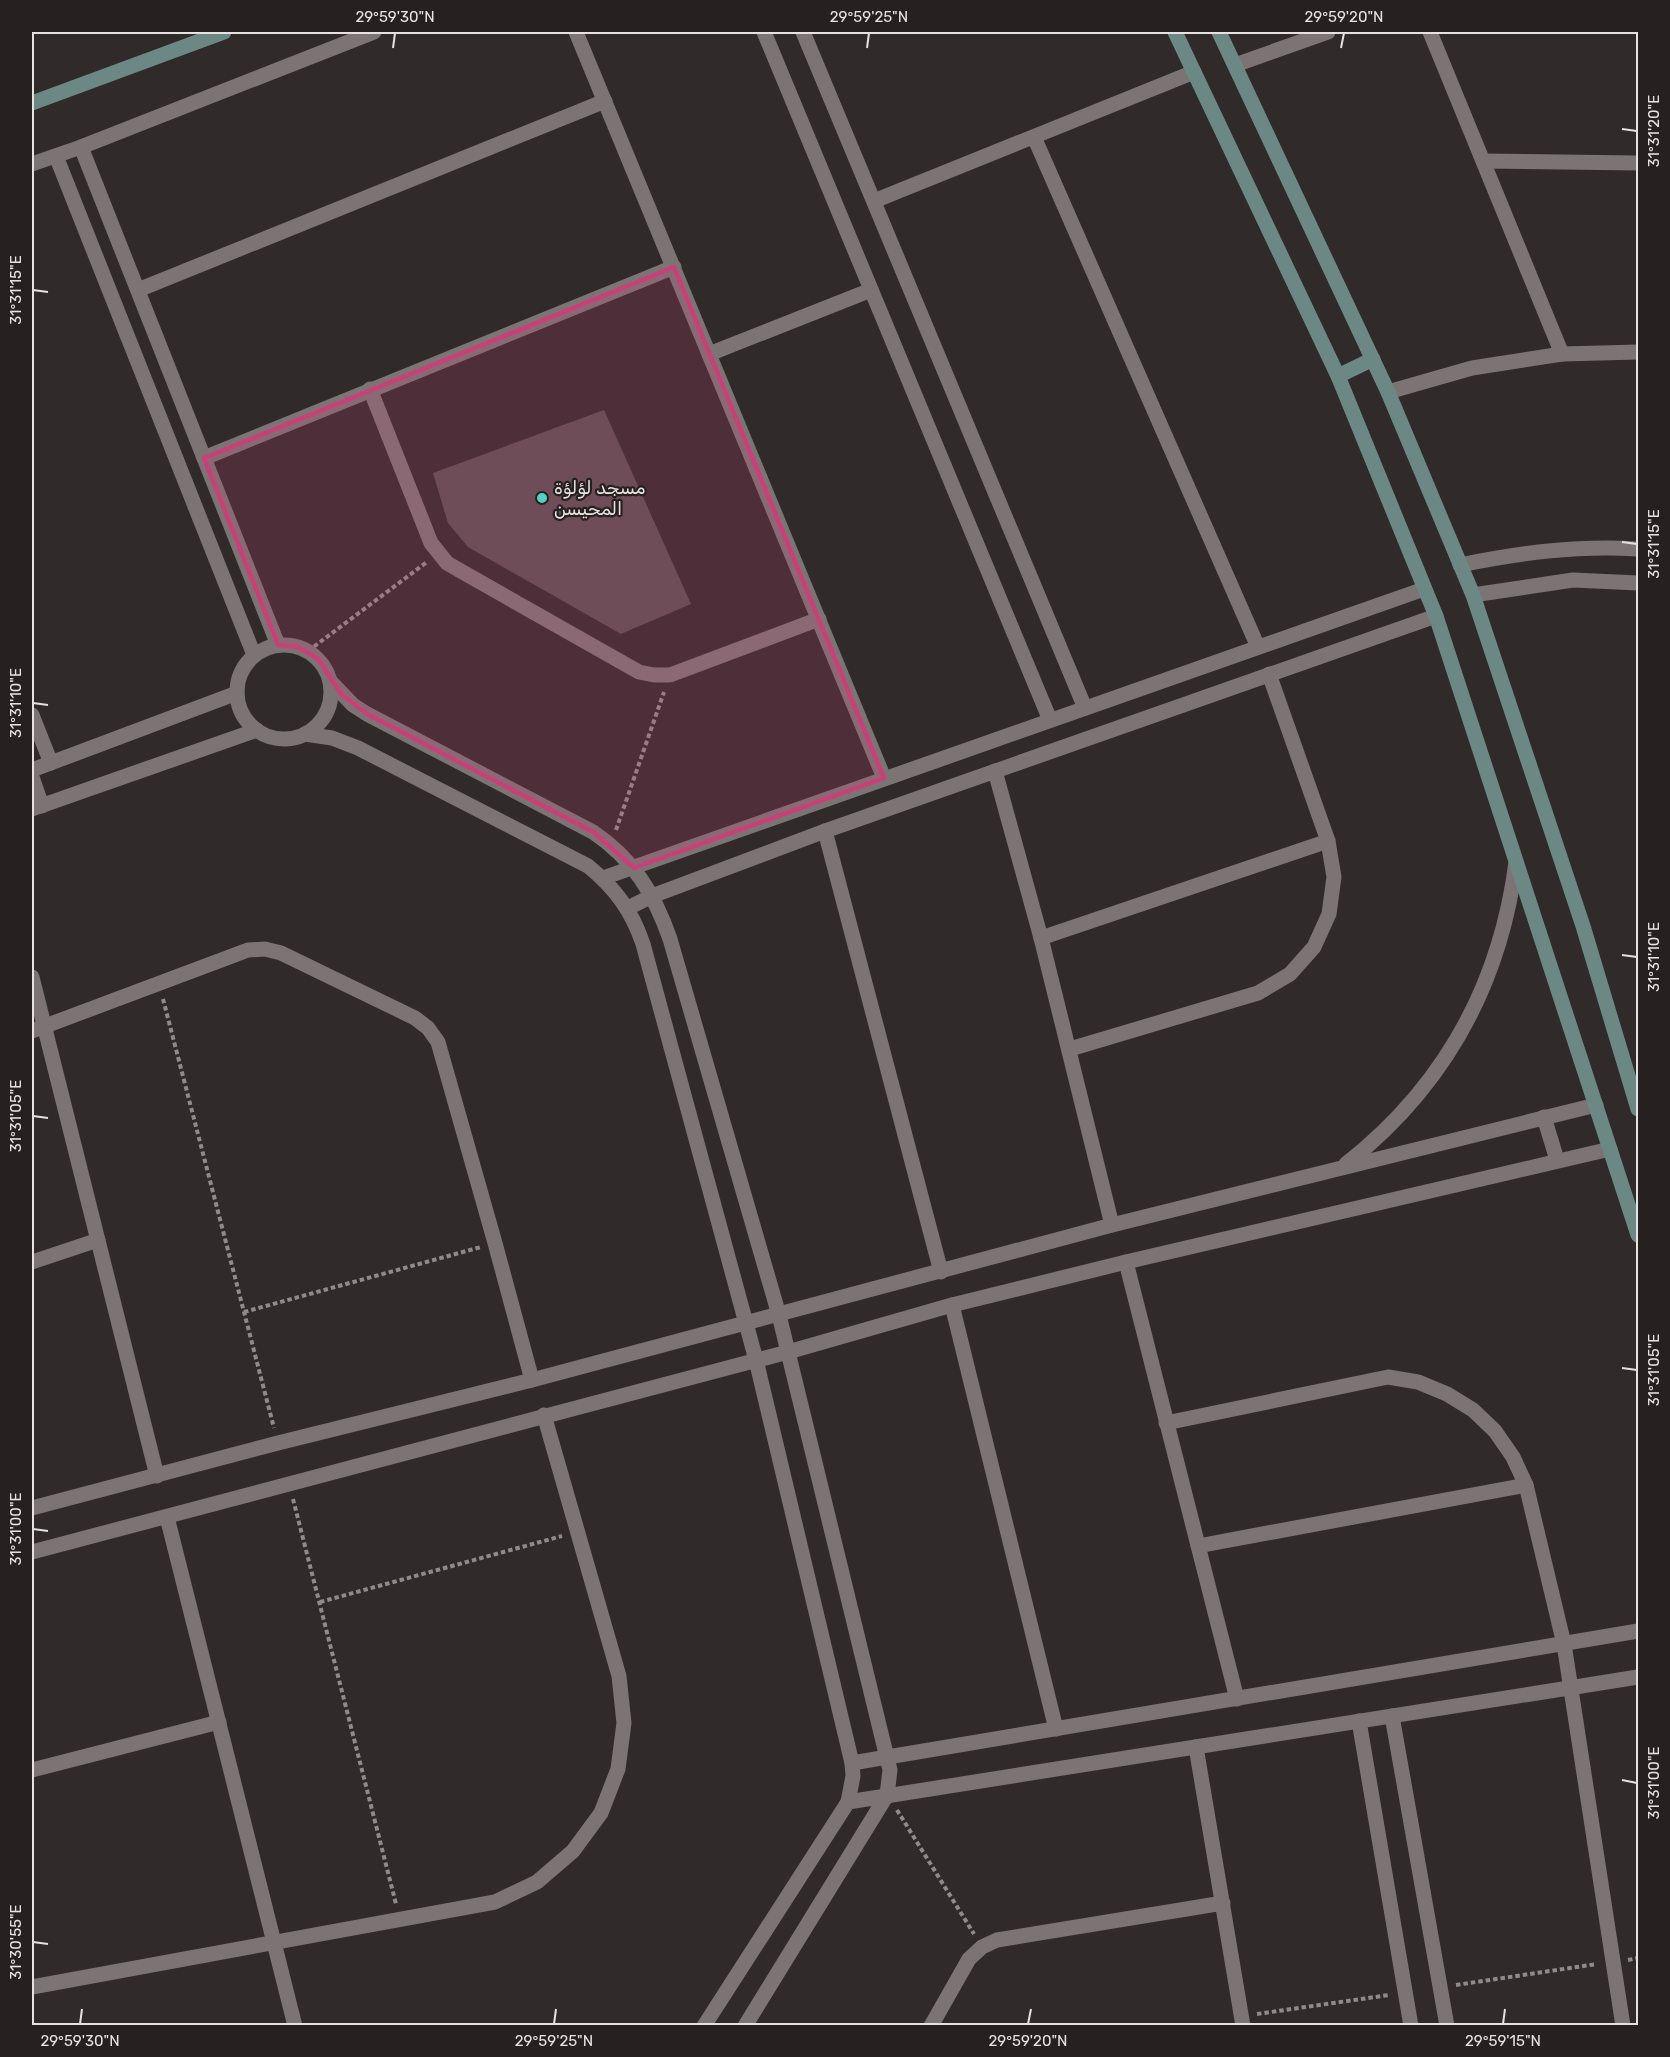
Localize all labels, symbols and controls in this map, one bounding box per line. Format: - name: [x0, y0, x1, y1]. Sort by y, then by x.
- text: 29°59'30"N: [355, 8, 435, 26]
- text: 29°59'25"N: [830, 8, 908, 26]
- text: 29°59'20"N: [1305, 8, 1383, 26]
- text: 31°31'20"E: [1645, 95, 1663, 167]
- text: 31°31'15"E: [7, 255, 25, 325]
- place label: مسجد لؤلؤة المحيسن: [554, 477, 646, 520]
- marker: مسجد لؤلؤة المحيسن: [535, 491, 549, 505]
- text: 31°31'15"E: [1645, 509, 1663, 579]
- text: 31°31'10"E: [7, 668, 25, 738]
- text: 31°31'10"E: [1645, 922, 1663, 992]
- text: 31°31'05"E: [7, 1080, 25, 1152]
- text: 31°31'05"E: [1645, 1334, 1663, 1406]
- text: 31°31'00"E: [7, 1492, 25, 1566]
- text: 31°31'00"E: [1645, 1746, 1663, 1820]
- text: 31°30'55"E: [7, 1904, 25, 1980]
- text: 29°59'30"N: [40, 2032, 120, 2050]
- text: 29°59'25"N: [515, 2032, 593, 2050]
- text: 29°59'20"N: [989, 2032, 1067, 2050]
- text: 29°59'15"N: [1465, 2032, 1541, 2050]

